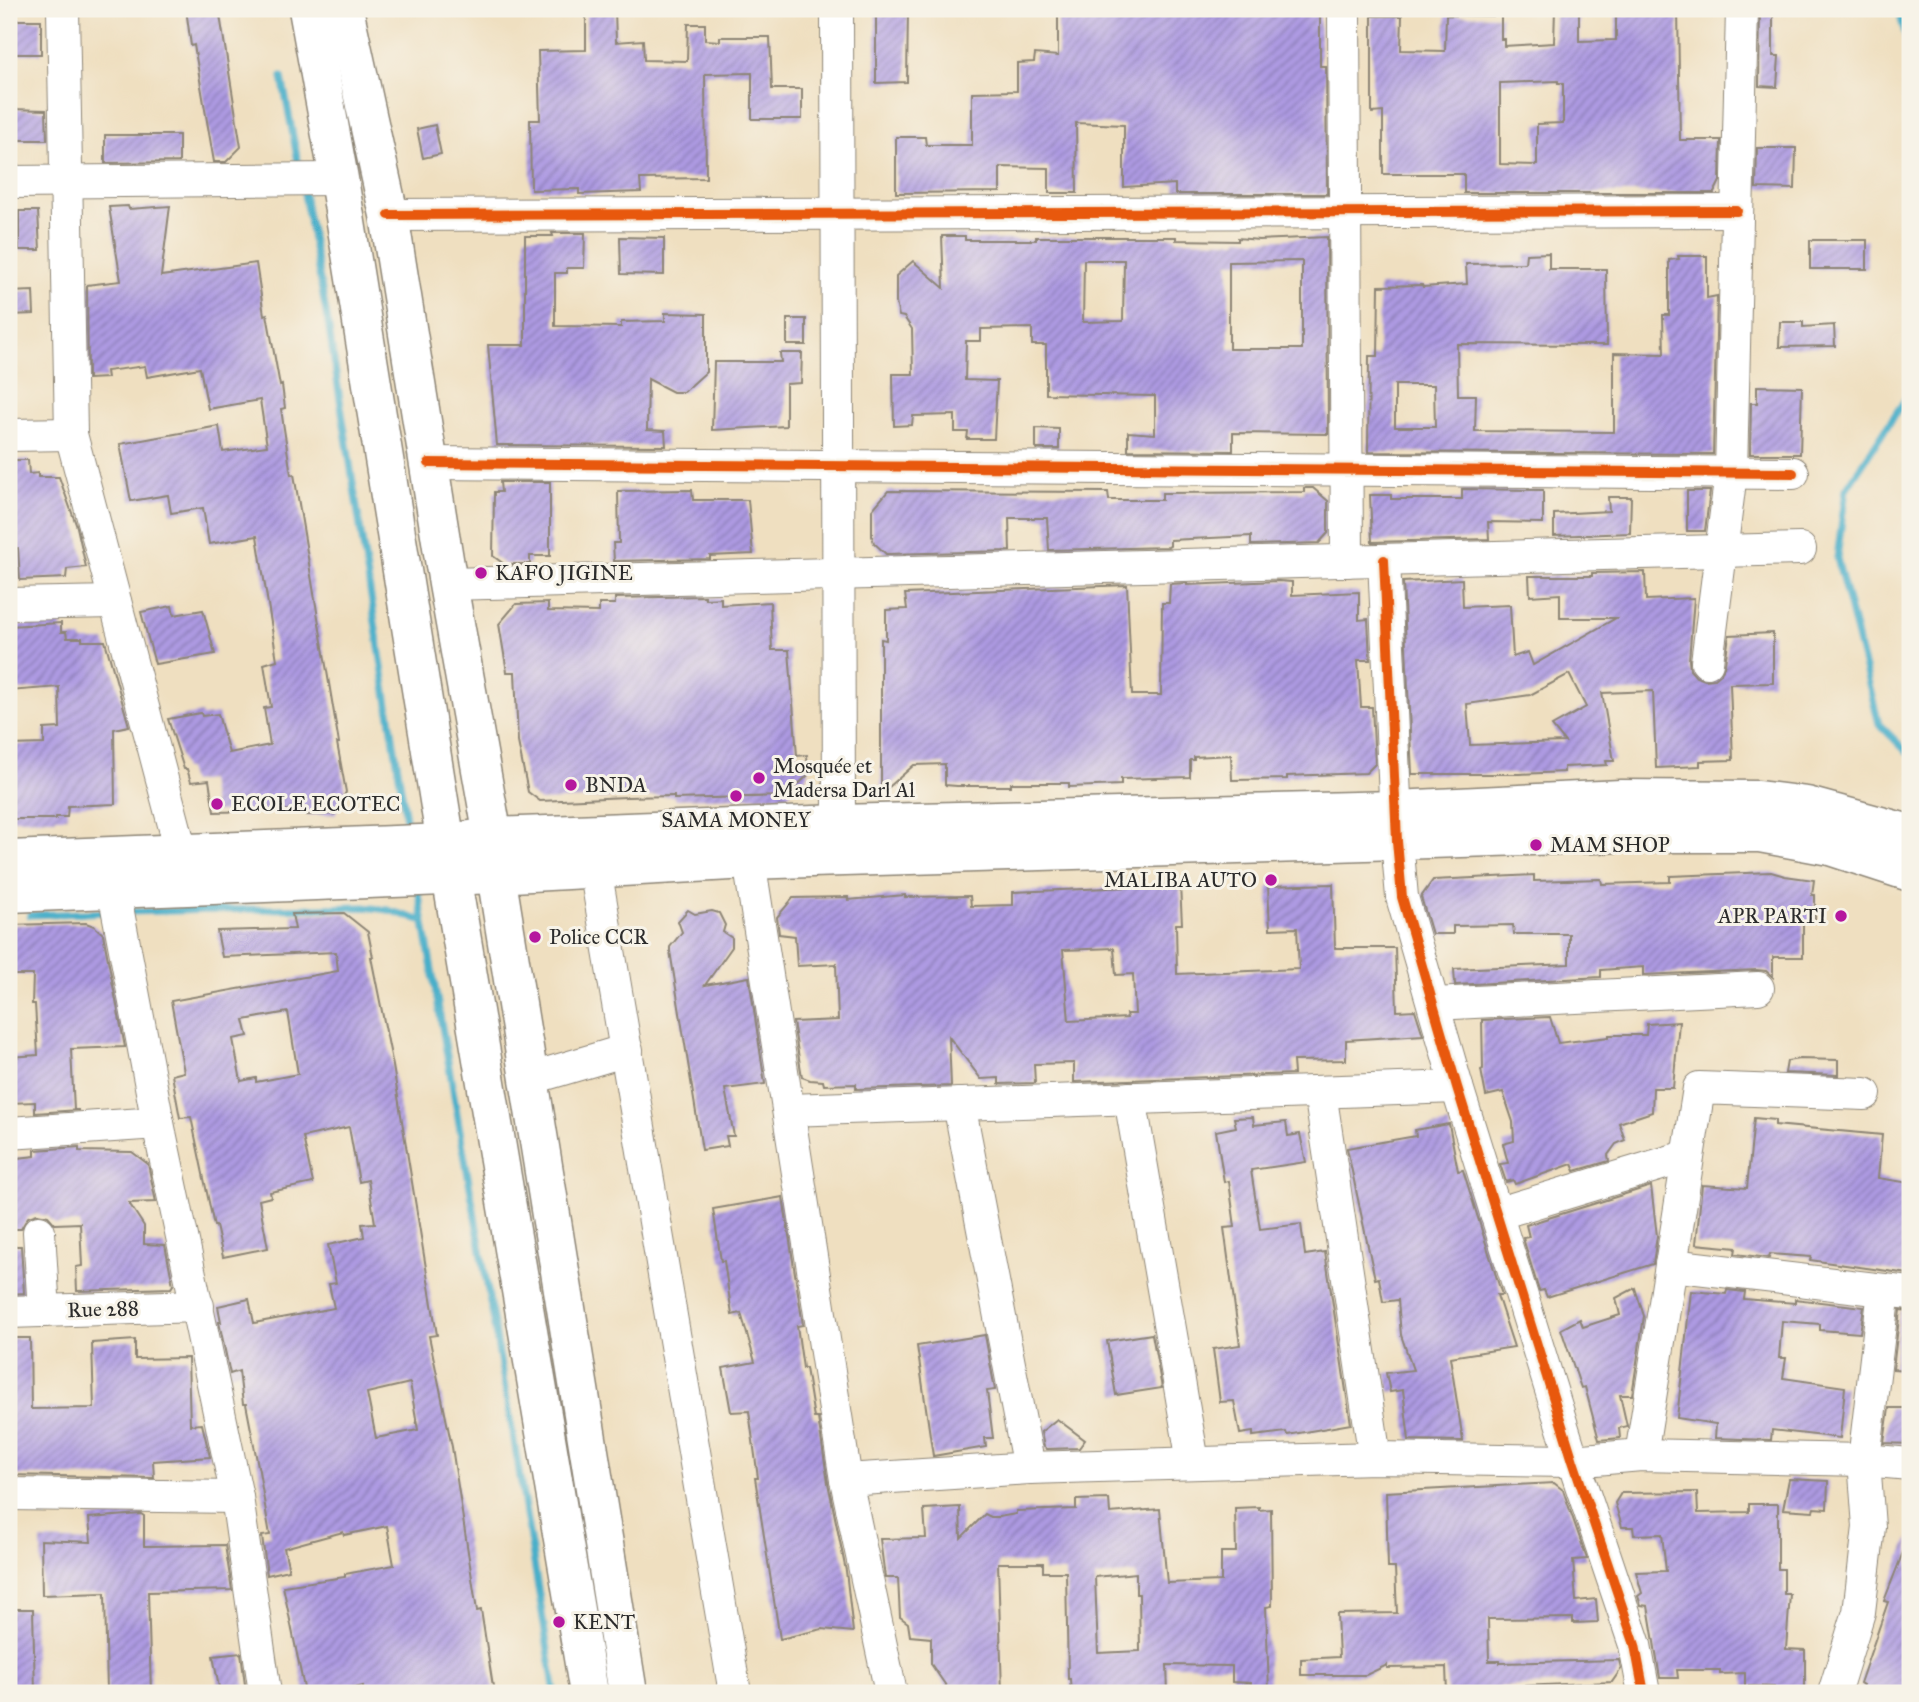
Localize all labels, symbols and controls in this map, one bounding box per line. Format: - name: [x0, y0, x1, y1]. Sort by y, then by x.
- place label: KAFO JIGINE: [495, 560, 633, 586]
- marker: KAFO JIGINE: [473, 565, 489, 581]
- place label: Mosquée et Madersa Darl Al: [773, 753, 915, 803]
- marker: Mosquée et Madersa Darl Al: [751, 770, 767, 786]
- place label: BNDA: [585, 772, 647, 798]
- marker: BNDA: [563, 777, 579, 793]
- marker: SAMA MONEY: [728, 788, 744, 804]
- place label: ECOLE ECOTEC: [231, 791, 400, 817]
- marker: ECOLE ECOTEC: [209, 796, 225, 812]
- place label: SAMA MONEY: [661, 807, 812, 833]
- place label: MAM SHOP: [1550, 832, 1670, 858]
- marker: MAM SHOP: [1528, 837, 1544, 853]
- place label: MALIBA AUTO: [1104, 867, 1257, 893]
- marker: MALIBA AUTO: [1263, 872, 1279, 888]
- place label: APR PARTI: [1717, 903, 1827, 929]
- marker: APR PARTI: [1833, 908, 1849, 924]
- place label: Police CCR: [549, 924, 649, 950]
- marker: Police CCR: [527, 929, 543, 945]
- street label: Rue 288: [67, 1295, 139, 1323]
- place label: KENT: [573, 1609, 635, 1635]
- marker: KENT: [551, 1614, 567, 1630]

